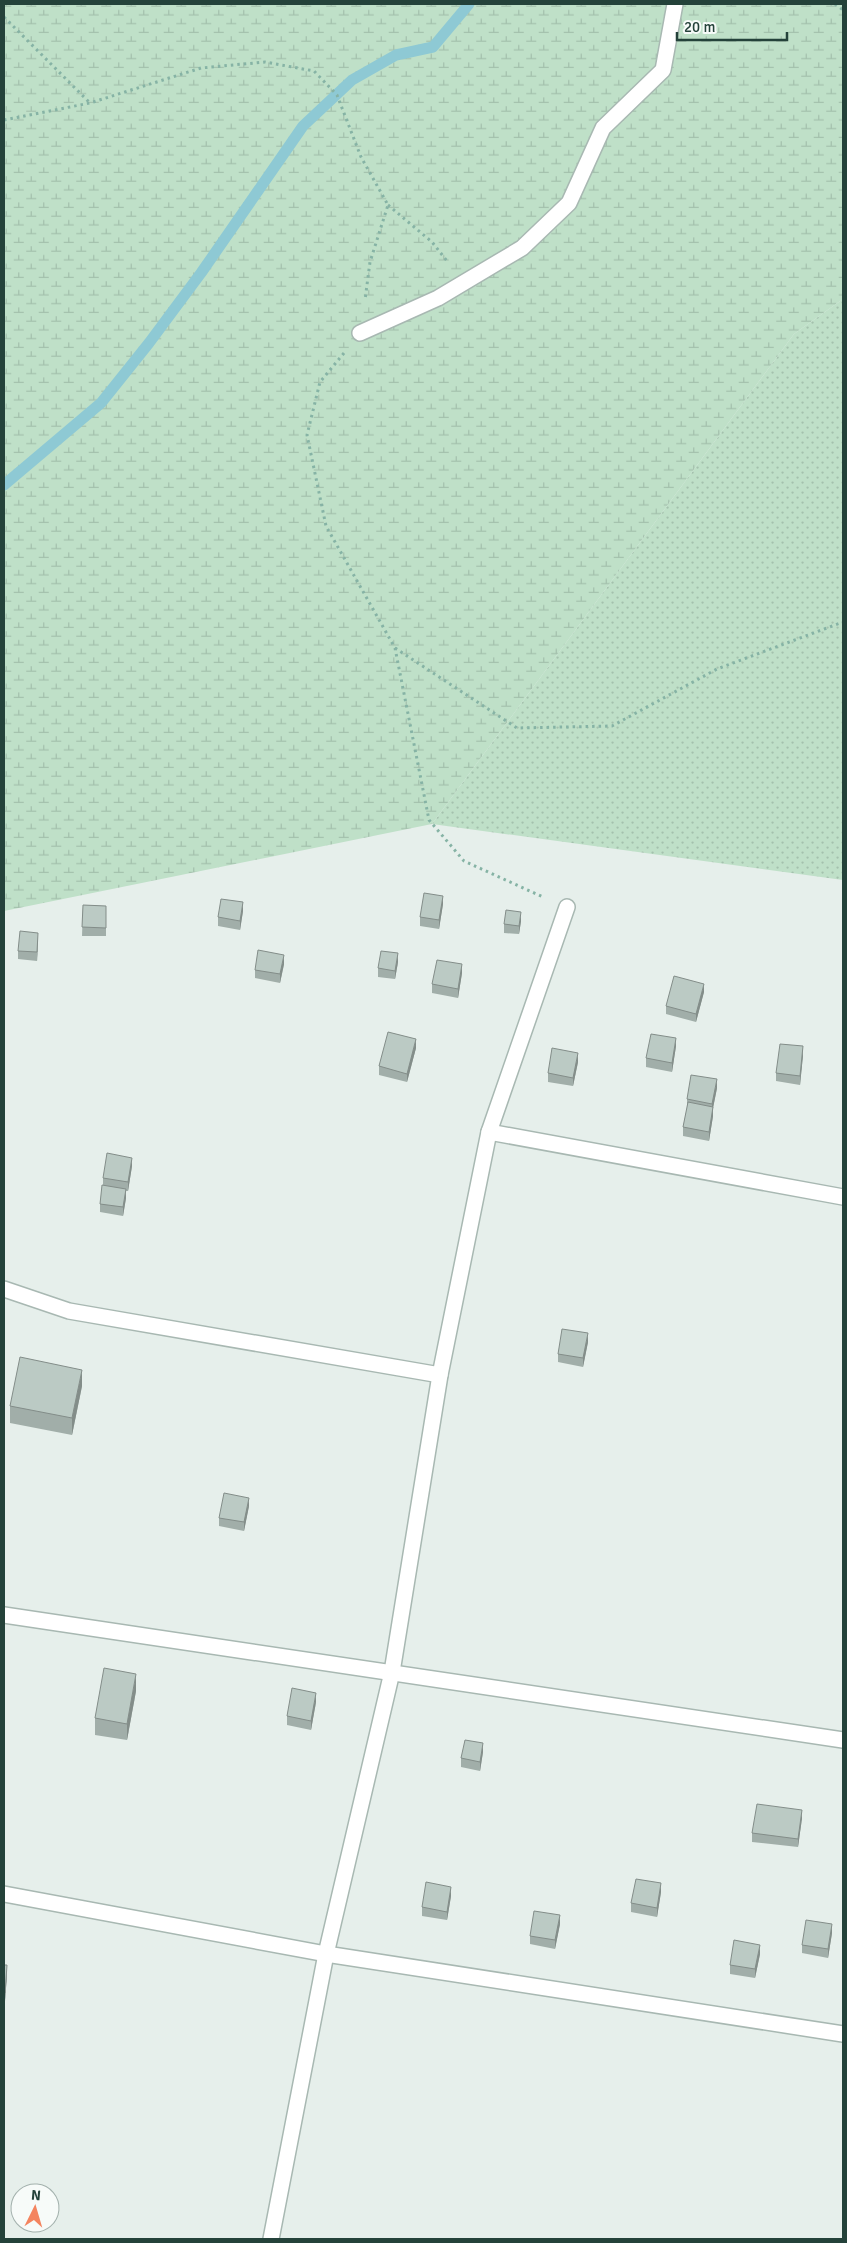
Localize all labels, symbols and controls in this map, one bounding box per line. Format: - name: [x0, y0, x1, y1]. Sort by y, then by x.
- scale bar: [677, 10, 787, 42]
- text: 20 m: [684, 18, 715, 36]
- north arrow: [10, 2183, 60, 2233]
- text: N: [30, 2187, 42, 2204]

